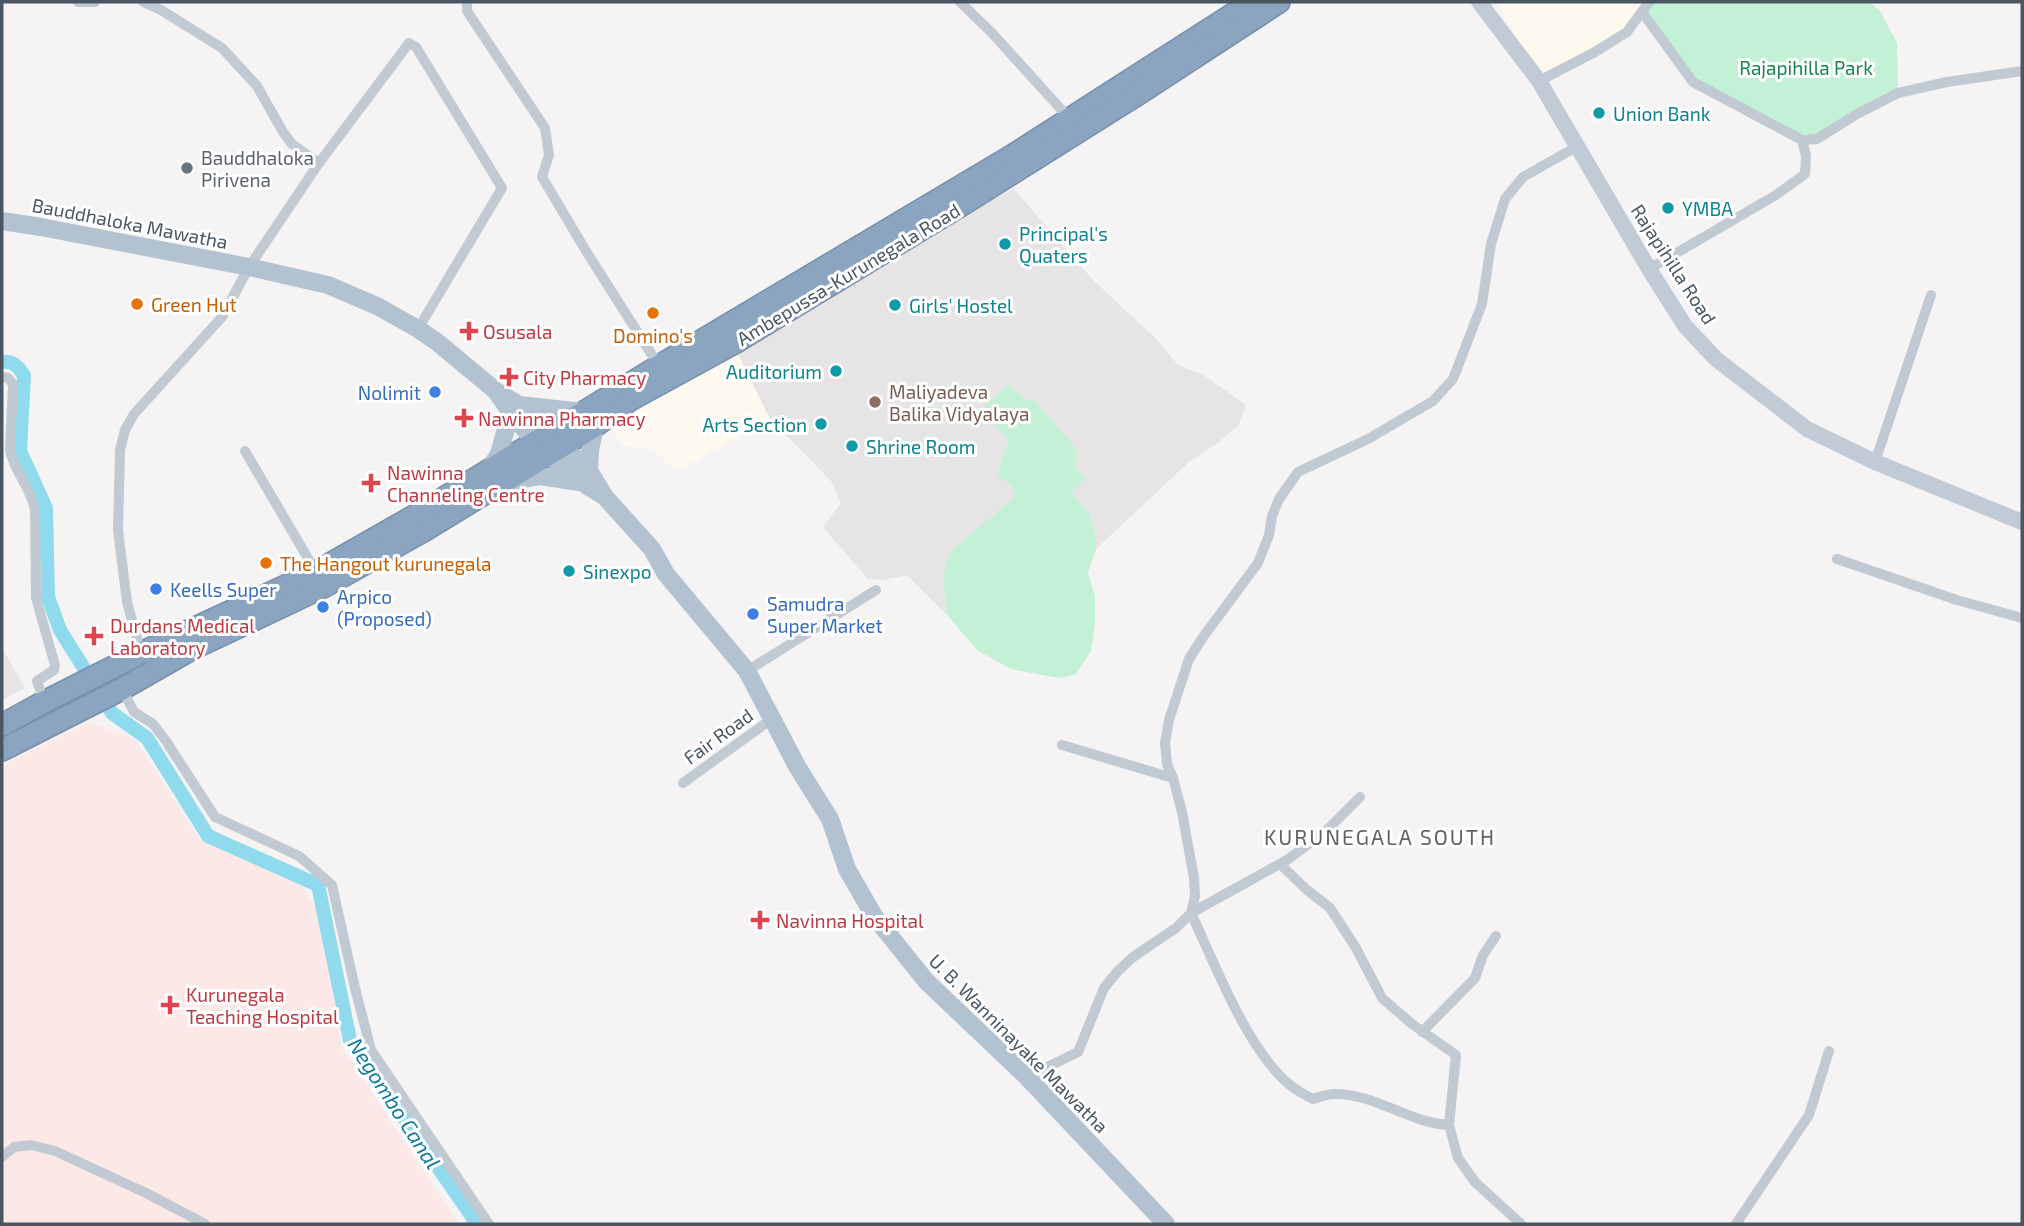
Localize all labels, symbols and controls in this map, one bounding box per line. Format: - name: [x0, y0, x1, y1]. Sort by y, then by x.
- park label: Rajapihilla Park: [1739, 56, 1873, 79]
- place label: Union Bank: [1613, 102, 1711, 125]
- marker: Union Bank: [1591, 105, 1607, 121]
- place label: Bauddhaloka Pirivena: [201, 146, 314, 191]
- marker: Bauddhaloka Pirivena: [179, 160, 195, 176]
- street label: Bauddhaloka Mawatha: [30, 193, 230, 253]
- place label: YMBA: [1682, 197, 1733, 220]
- street label: Ambepussa-Kurunegala Road: [732, 198, 964, 350]
- street label: Rajapihilla Road: [1627, 200, 1721, 328]
- marker: YMBA: [1660, 200, 1676, 216]
- place label: Principal's Quaters: [1019, 222, 1108, 267]
- marker: Principal's Quaters: [997, 236, 1013, 252]
- place label: Green Hut: [151, 293, 237, 316]
- place label: Girls' Hostel: [909, 294, 1013, 317]
- marker: Green Hut: [129, 296, 145, 312]
- marker: Girls' Hostel: [887, 297, 903, 313]
- marker: Domino's: [645, 305, 661, 321]
- place label: Osusala: [483, 320, 552, 343]
- marker: Osusala: [461, 323, 477, 339]
- place label: Domino's: [613, 324, 693, 347]
- place label: Auditorium: [726, 360, 822, 383]
- marker: Auditorium: [828, 363, 844, 379]
- place label: City Pharmacy: [523, 366, 646, 389]
- marker: City Pharmacy: [501, 369, 517, 385]
- place label: Maliyadeva Balika Vidyalaya: [889, 380, 1029, 425]
- place label: Nolimit: [358, 381, 421, 404]
- marker: Nolimit: [427, 384, 443, 400]
- marker: Maliyadeva Balika Vidyalaya: [867, 394, 883, 410]
- place label: Nawinna Pharmacy: [478, 407, 646, 430]
- marker: Nawinna Pharmacy: [456, 410, 472, 426]
- place label: Arts Section: [702, 413, 807, 436]
- marker: Arts Section: [813, 416, 829, 432]
- place label: Shrine Room: [866, 435, 975, 458]
- marker: Shrine Room: [844, 438, 860, 454]
- place label: Nawinna Channeling Centre: [387, 461, 545, 506]
- marker: Nawinna Channeling Centre: [361, 473, 381, 493]
- place label: The Hangout kurunegala: [280, 552, 492, 575]
- marker: The Hangout kurunegala: [258, 555, 274, 571]
- place label: Sinexpo: [583, 560, 651, 583]
- marker: Sinexpo: [561, 563, 577, 579]
- place label: Keells Super: [170, 578, 277, 601]
- marker: Keells Super: [148, 581, 164, 597]
- place label: Arpico (Proposed): [337, 585, 432, 630]
- place label: Samudra Super Market: [767, 592, 883, 637]
- marker: Arpico (Proposed): [315, 599, 331, 615]
- marker: Samudra Super Market: [745, 606, 761, 622]
- place label: Durdans Medical Laboratory: [110, 614, 255, 659]
- marker: Durdans Medical Laboratory: [84, 626, 104, 646]
- street label: Fair Road: [679, 703, 757, 769]
- district label: KURUNEGALA SOUTH: [1264, 824, 1496, 849]
- place label: Navinna Hospital: [776, 909, 924, 932]
- marker: Navinna Hospital: [750, 910, 770, 930]
- street label: U. B. Wanninayake Mawatha: [925, 949, 1113, 1137]
- place label: Kurunegala Teaching Hospital: [186, 983, 339, 1028]
- marker: Kurunegala Teaching Hospital: [160, 995, 180, 1015]
- water label: Negombo Canal: [343, 1033, 447, 1173]

